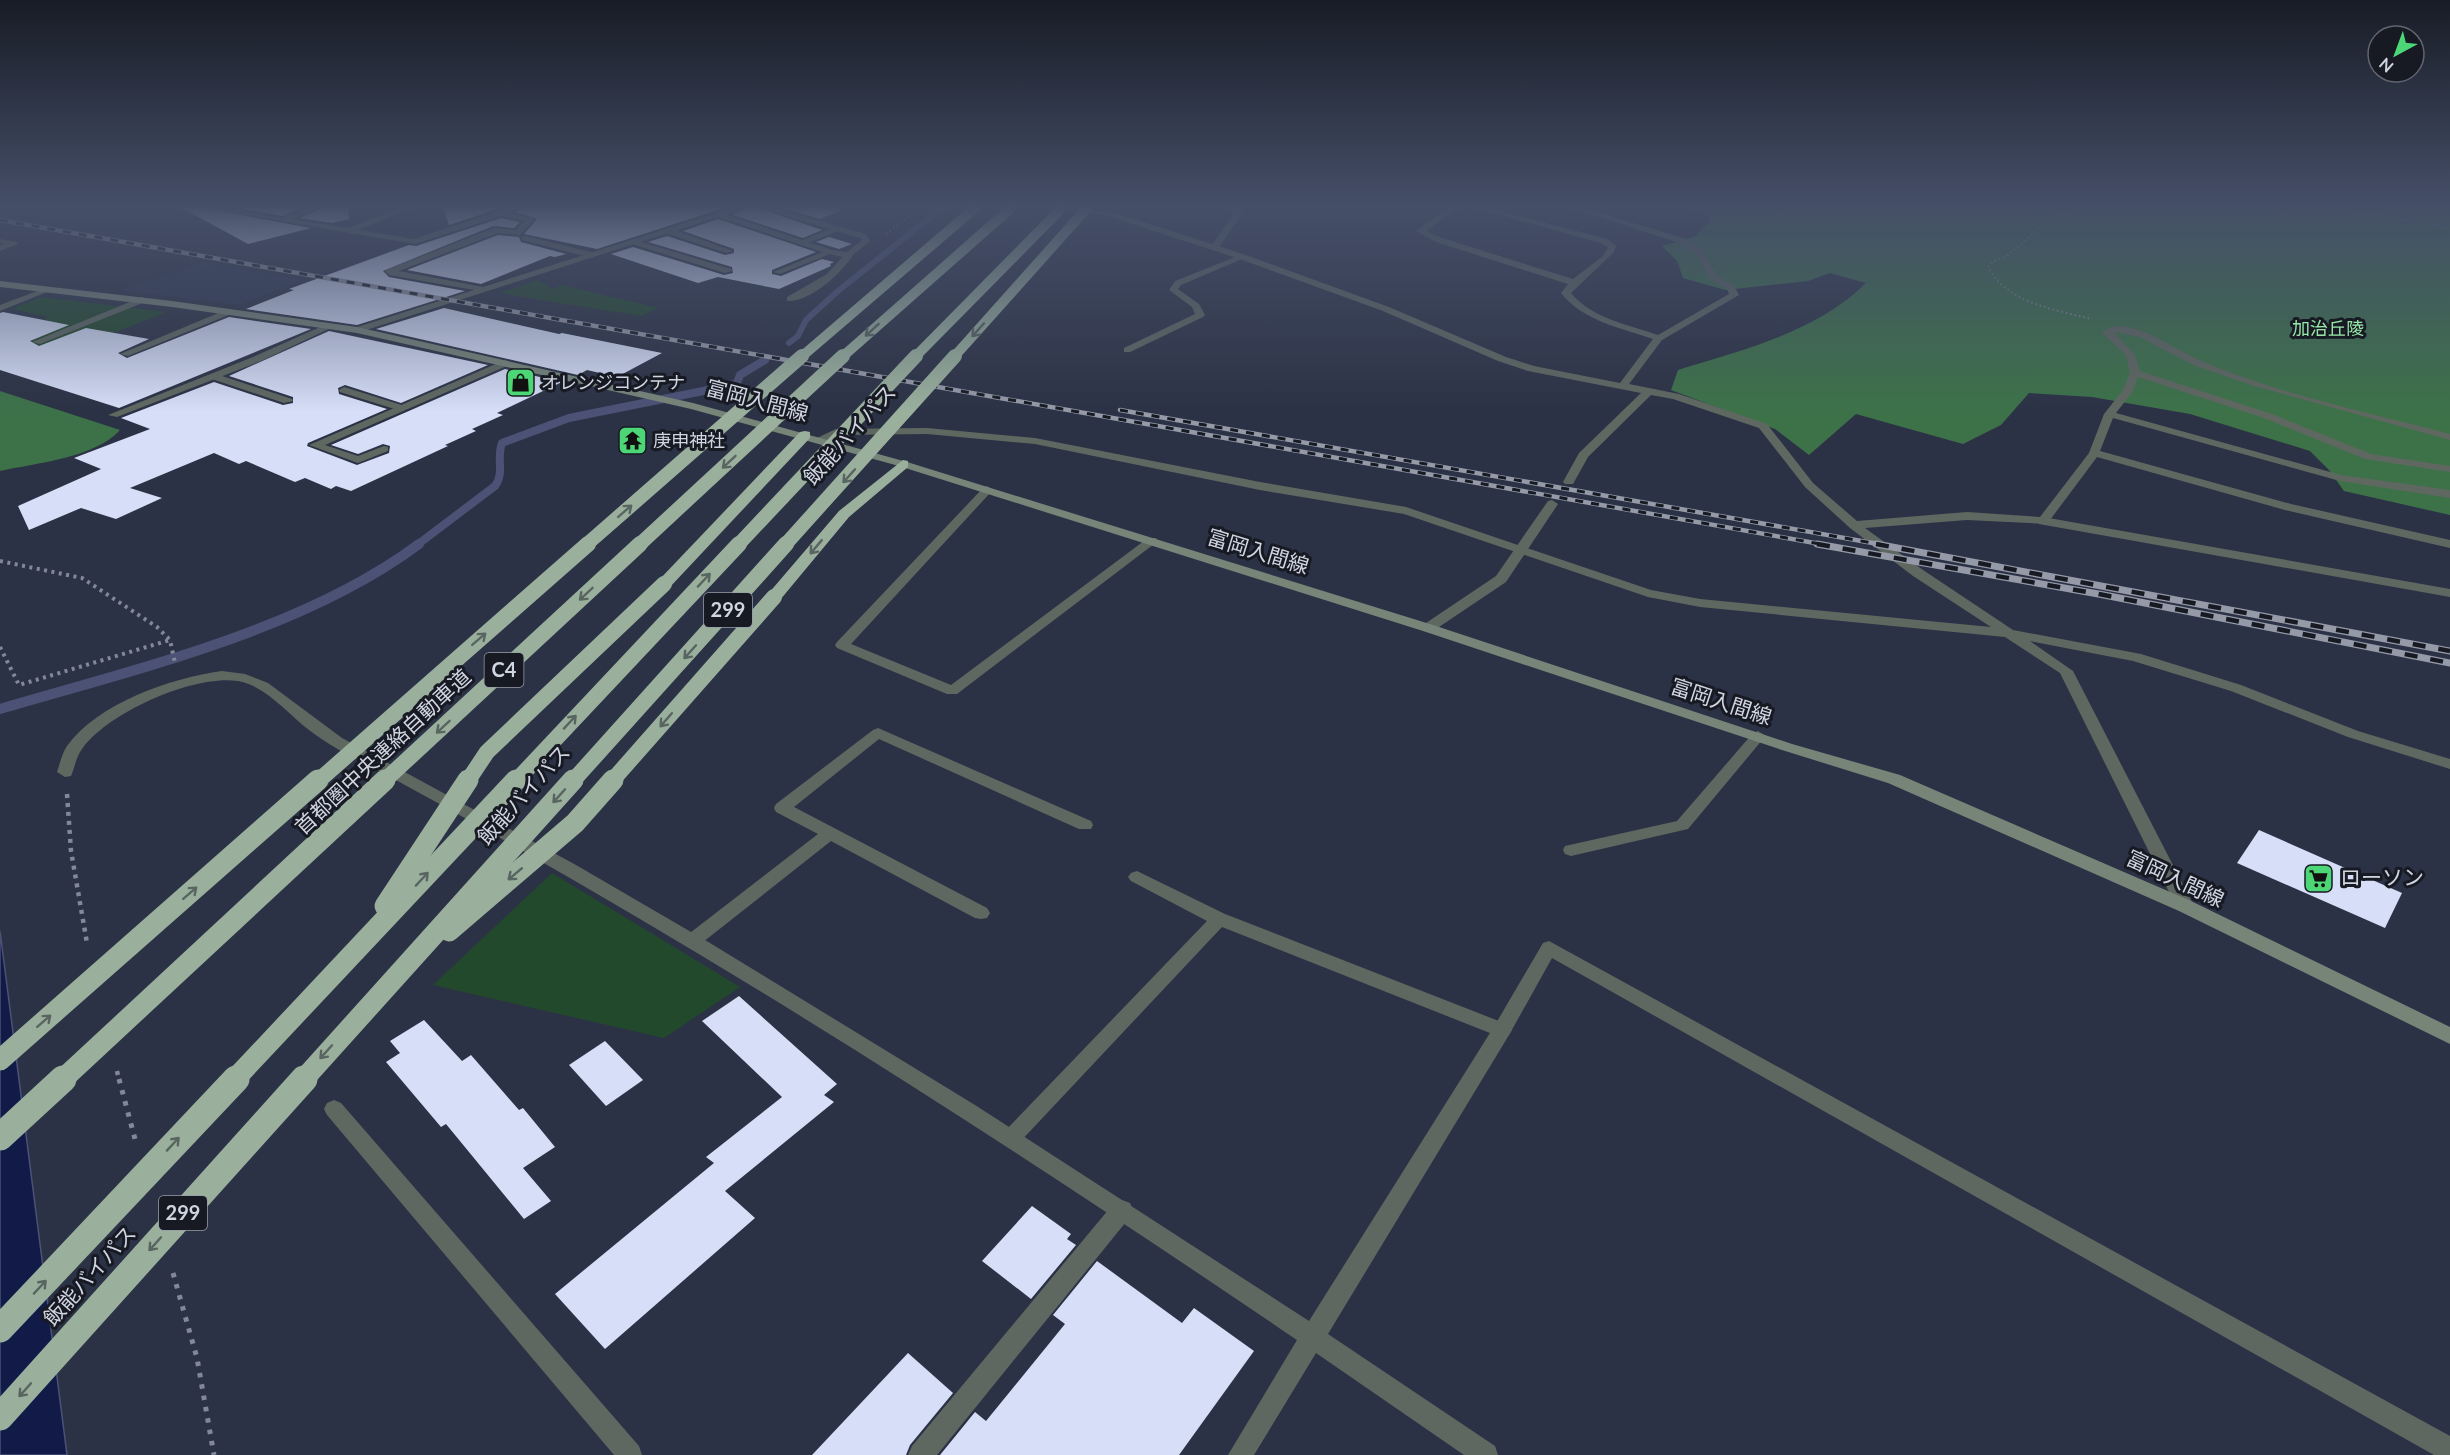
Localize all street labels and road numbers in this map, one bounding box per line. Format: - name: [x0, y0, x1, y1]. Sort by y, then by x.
- street label: 富岡入間線: [703, 374, 811, 425]
- street label: 飯能バイパス: [798, 379, 900, 489]
- street label: 富岡入間線: [1205, 523, 1312, 578]
- road number: 299: [704, 593, 752, 627]
- road number: C4: [484, 653, 524, 687]
- street label: 首都圏中央連絡自動車道: [289, 663, 475, 839]
- street label: 富岡入間線: [1668, 672, 1775, 729]
- street label: 飯能バイパス: [472, 739, 574, 849]
- street label: 富岡入間線: [2123, 844, 2228, 911]
- road number: 299: [159, 1196, 207, 1230]
- street label: 飯能バイパス: [38, 1220, 140, 1330]

